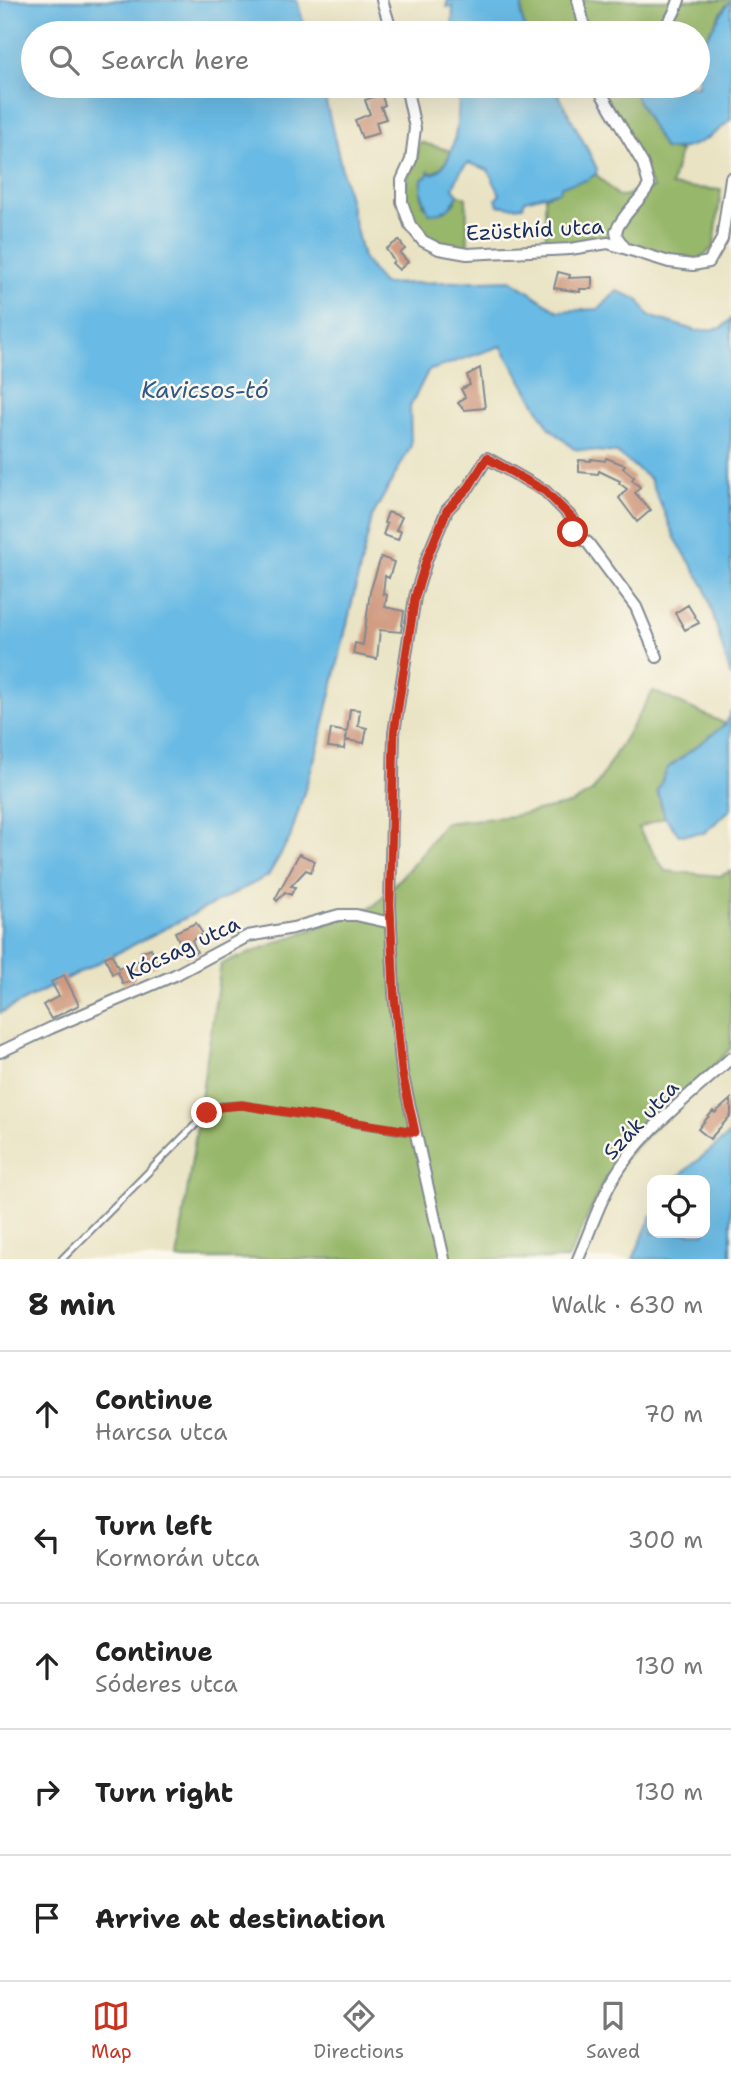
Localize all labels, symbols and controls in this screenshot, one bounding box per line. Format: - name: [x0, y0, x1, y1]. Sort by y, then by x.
- search box: [21, 21, 710, 98]
- icon: search: [45, 41, 83, 79]
- text: Search here: [101, 42, 250, 77]
- street label: Ezüsthíd utca: [465, 212, 605, 248]
- water label: Kavicsos-tó: [141, 375, 269, 405]
- route start: [557, 516, 588, 547]
- street label: Kócsag utca: [122, 909, 244, 987]
- street label: Szák utca: [597, 1074, 685, 1166]
- route end: [191, 1097, 222, 1128]
- map controls: [647, 1175, 710, 1238]
- button: locate: [647, 1175, 710, 1238]
- text: 8 min: [28, 1284, 115, 1325]
- text: Walk · 630 m: [551, 1290, 703, 1320]
- text: Continue: [95, 1382, 213, 1417]
- icon: ahead: [28, 1395, 66, 1433]
- text: 70 m: [644, 1399, 703, 1429]
- text: Harcsa utca: [95, 1417, 228, 1447]
- text: Turn left: [95, 1508, 212, 1543]
- icon: left: [28, 1521, 66, 1559]
- text: 300 m: [628, 1525, 703, 1555]
- text: Kormorán utca: [95, 1543, 260, 1573]
- text: Continue: [95, 1634, 213, 1669]
- icon: ahead: [28, 1647, 66, 1685]
- text: 130 m: [635, 1651, 703, 1681]
- text: Sóderes utca: [95, 1669, 238, 1699]
- icon: right: [28, 1773, 66, 1811]
- text: Turn right: [95, 1775, 233, 1810]
- text: 130 m: [635, 1777, 703, 1807]
- icon: arrive: [28, 1899, 66, 1937]
- text: Arrive at destination: [95, 1901, 385, 1936]
- tab: Map: [91, 1997, 132, 2064]
- tab: Directions: [314, 1997, 404, 2064]
- tab: Saved: [586, 1997, 640, 2064]

